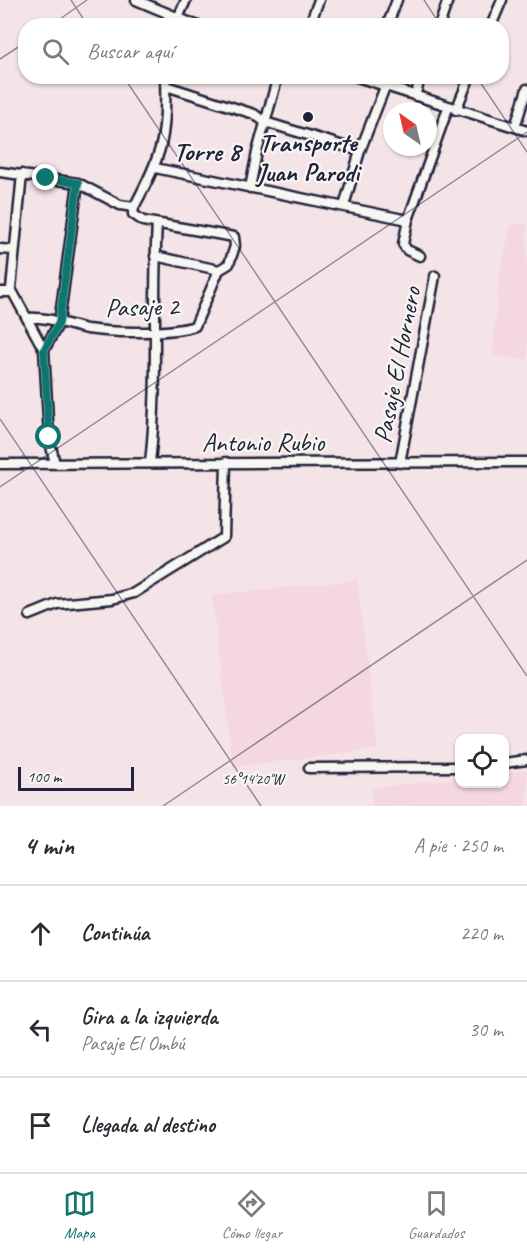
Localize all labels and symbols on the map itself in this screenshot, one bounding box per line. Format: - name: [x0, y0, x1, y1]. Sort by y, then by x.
- north arrow: [383, 102, 437, 156]
- marker: Transporte Juan Parodi: [301, 110, 315, 124]
- place label: Transporte Juan Parodi: [255, 126, 362, 189]
- district label: Torre 8: [174, 134, 243, 168]
- route end: [32, 164, 58, 190]
- street label: Pasaje El Hornero: [366, 283, 429, 446]
- street label: Pasaje 2: [105, 290, 181, 324]
- route start: [35, 423, 61, 449]
- street label: Antonio Rubio: [202, 426, 326, 459]
- scale bar: [18, 764, 134, 792]
- text: 56°14'20"W: [223, 770, 287, 789]

